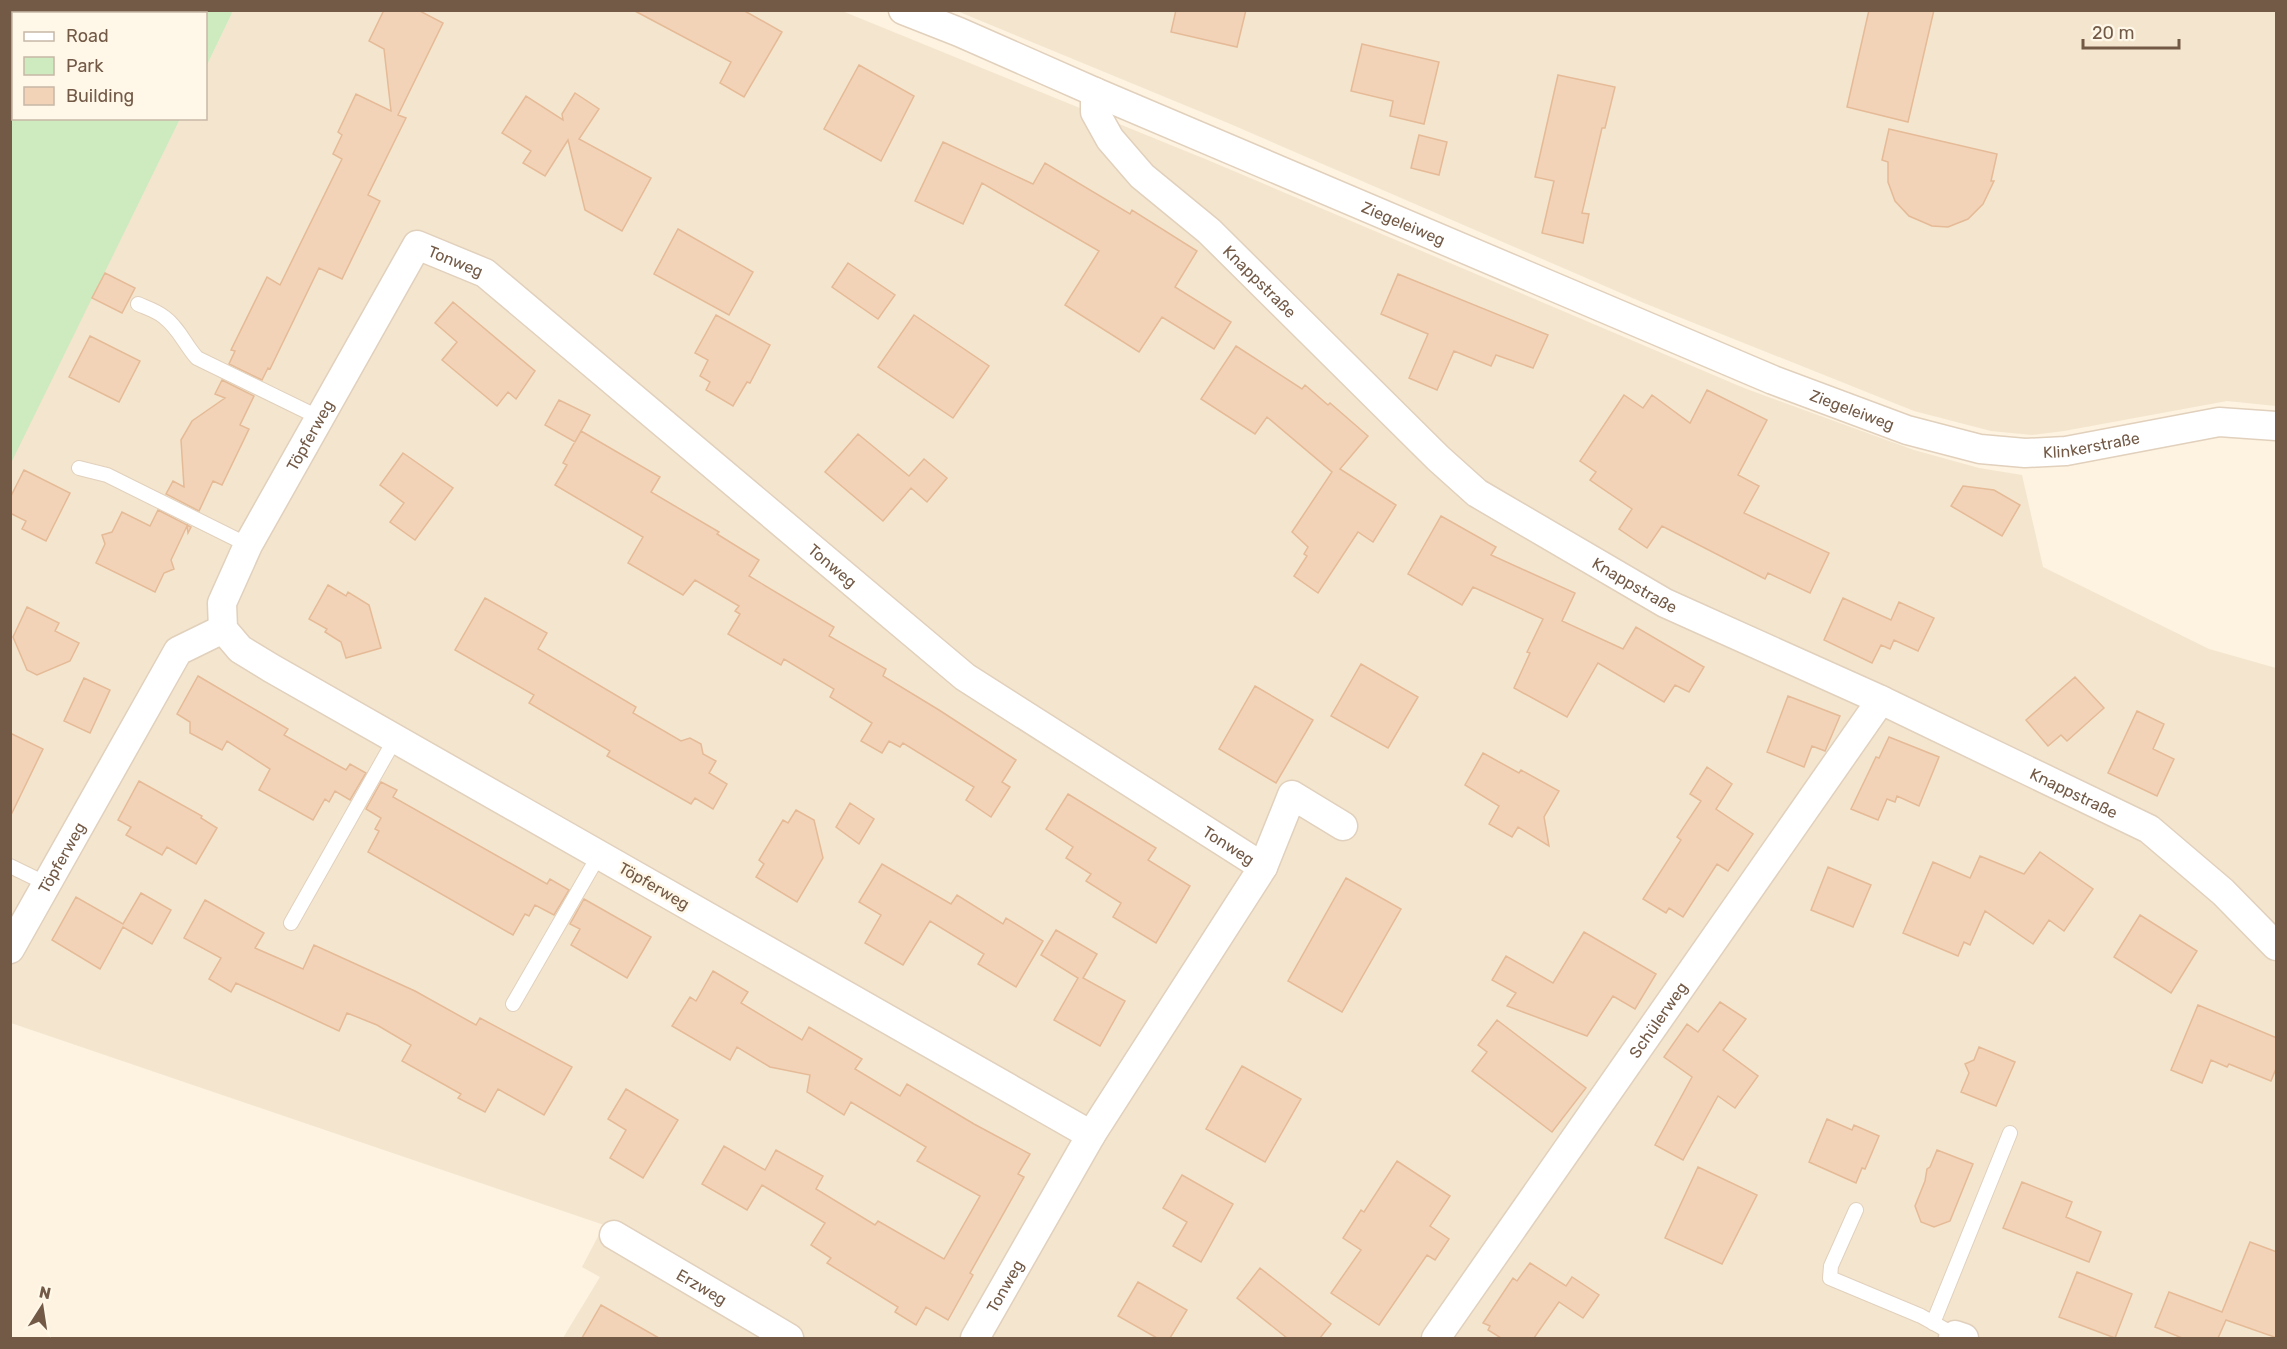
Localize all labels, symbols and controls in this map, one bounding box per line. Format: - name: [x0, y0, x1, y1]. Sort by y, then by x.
- legend: [12, 12, 207, 120]
- scale bar: [2083, 12, 2179, 50]
- text: 20 m: [2092, 22, 2134, 44]
- text: Road: [66, 25, 109, 47]
- text: Park: [66, 55, 104, 77]
- text: Building: [66, 85, 134, 107]
- street label: Ziegeleiweg: [1359, 197, 1448, 249]
- street label: Tonweg: [425, 241, 486, 281]
- street label: Knappstraße: [1219, 241, 1300, 322]
- street label: Ziegeleiweg: [1807, 385, 1897, 434]
- street label: Töpferweg: [282, 396, 337, 474]
- street label: Klinkerstraße: [2043, 428, 2141, 462]
- street label: Tonweg: [804, 540, 861, 591]
- street label: Knappstraße: [1589, 553, 1680, 617]
- street label: Knappstraße: [2027, 764, 2121, 822]
- street label: Töpferweg: [34, 819, 89, 896]
- street label: Tonweg: [1199, 822, 1258, 869]
- street label: Töpferweg: [615, 858, 693, 914]
- street label: Schülerweg: [1625, 978, 1691, 1061]
- street label: Tonweg: [982, 1256, 1027, 1316]
- street label: Erzweg: [673, 1265, 730, 1309]
- north arrow: [12, 1277, 72, 1337]
- text: N: [37, 1282, 53, 1303]

